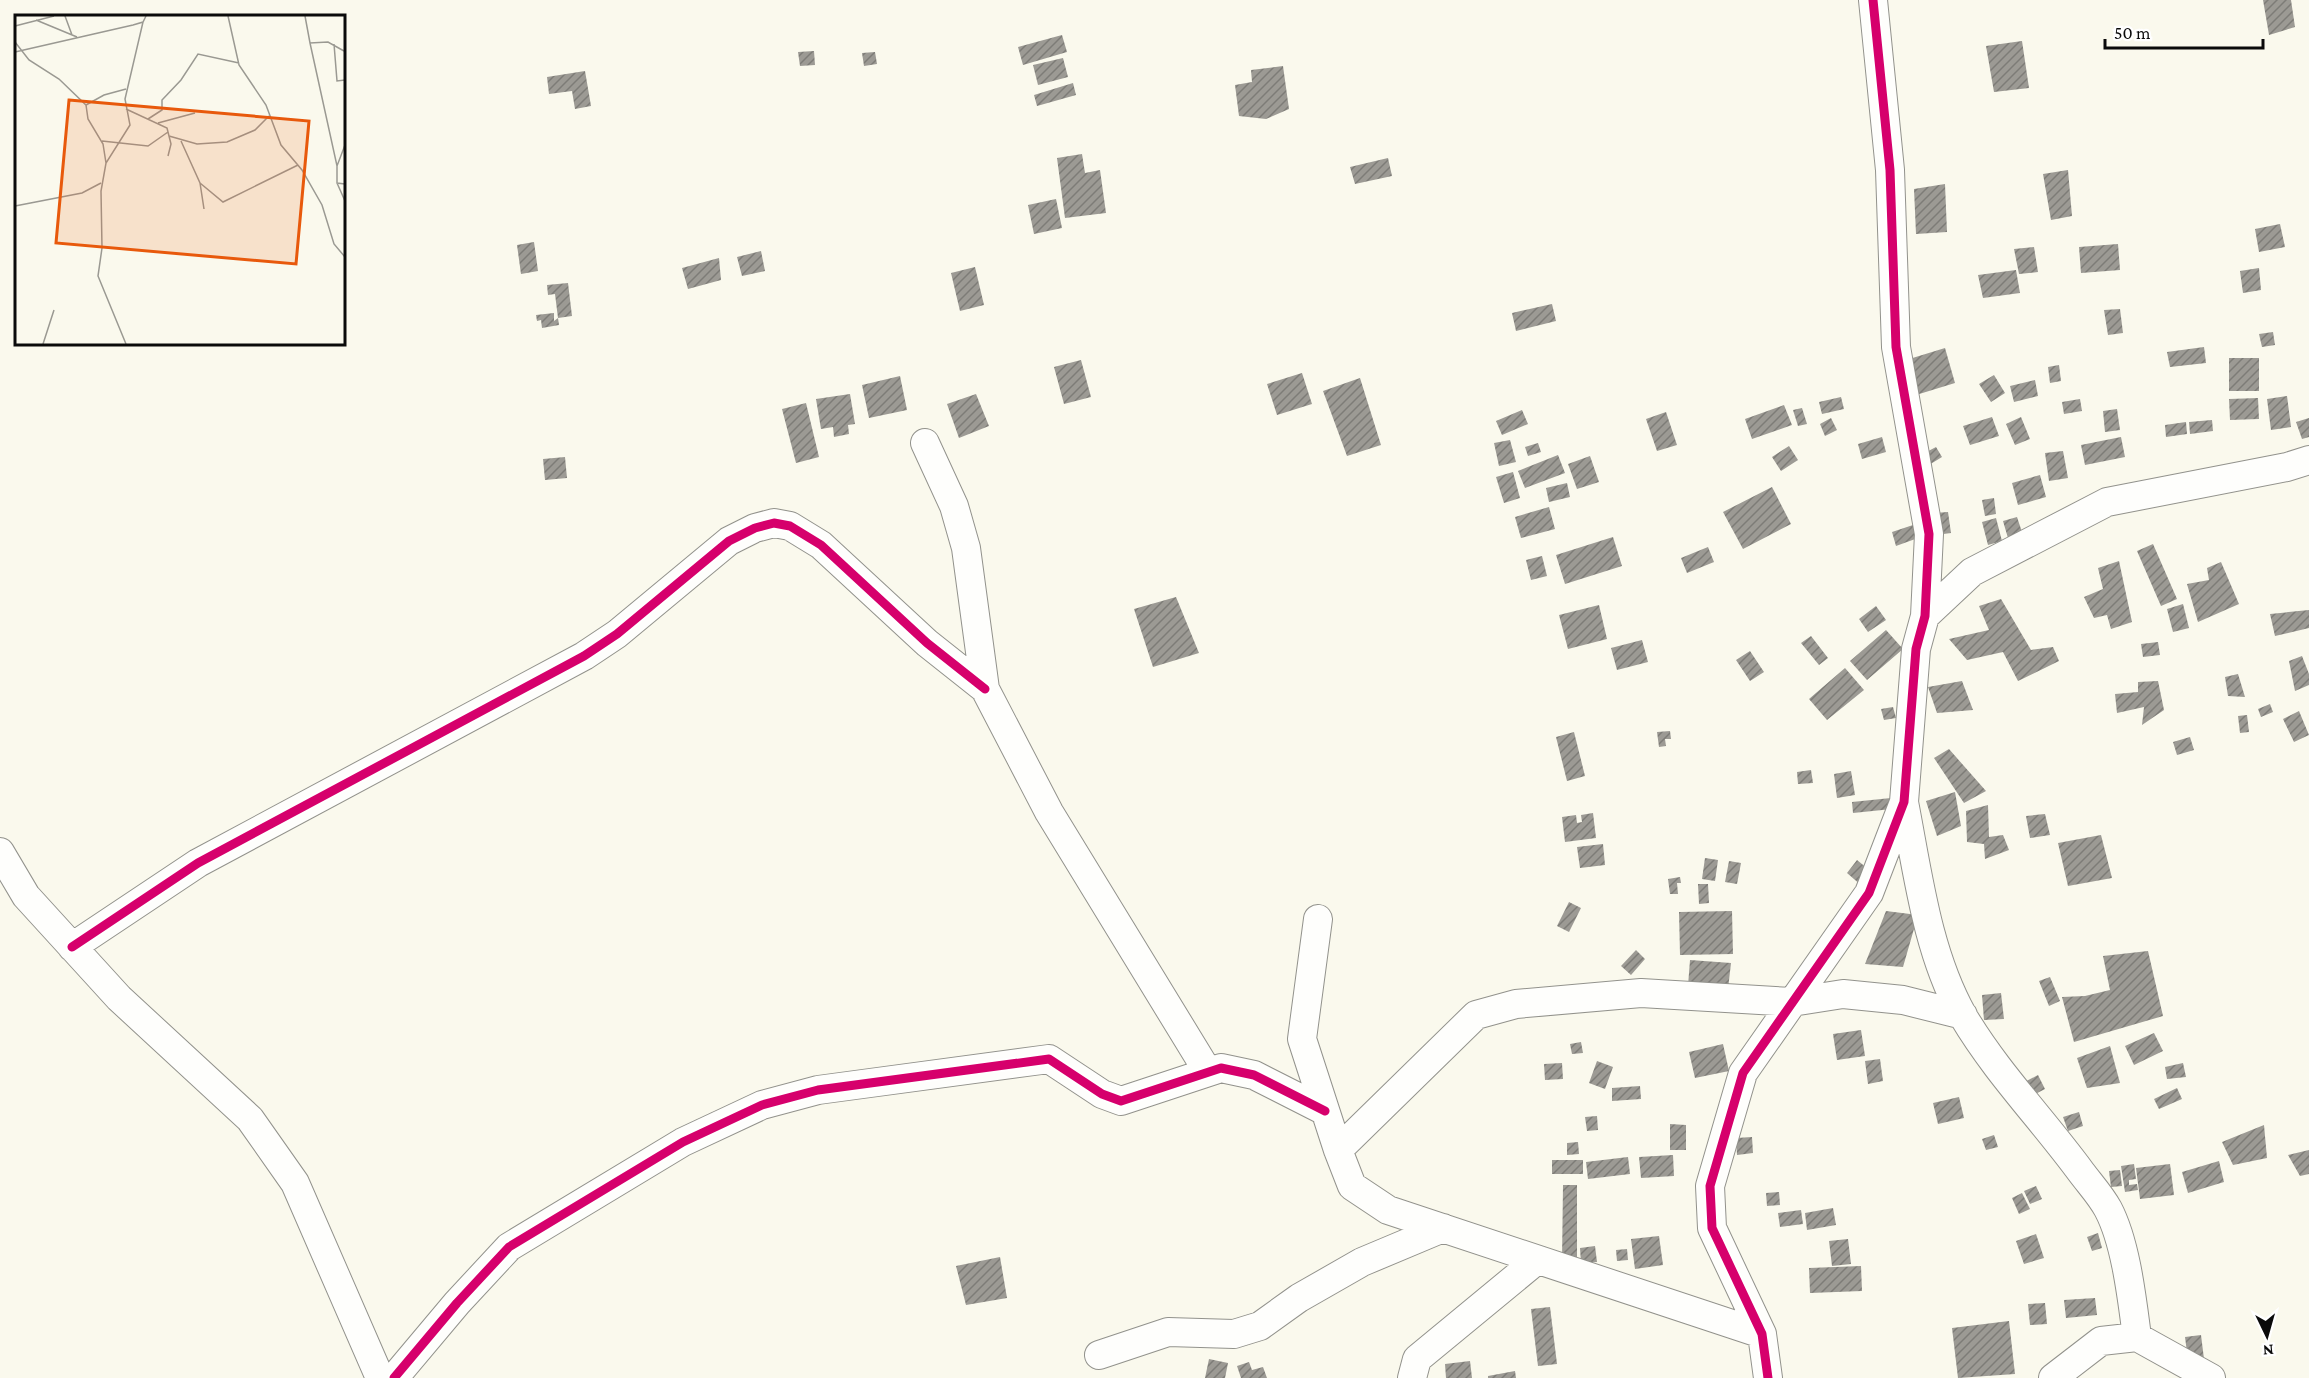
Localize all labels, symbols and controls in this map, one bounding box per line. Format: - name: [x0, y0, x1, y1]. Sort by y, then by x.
- scale bar: [2105, 12, 2262, 50]
- inset map: [15, 15, 345, 345]
- text: 50 m: [2114, 23, 2151, 43]
- north arrow: [2237, 1306, 2297, 1366]
- text: N: [2262, 1342, 2274, 1359]

